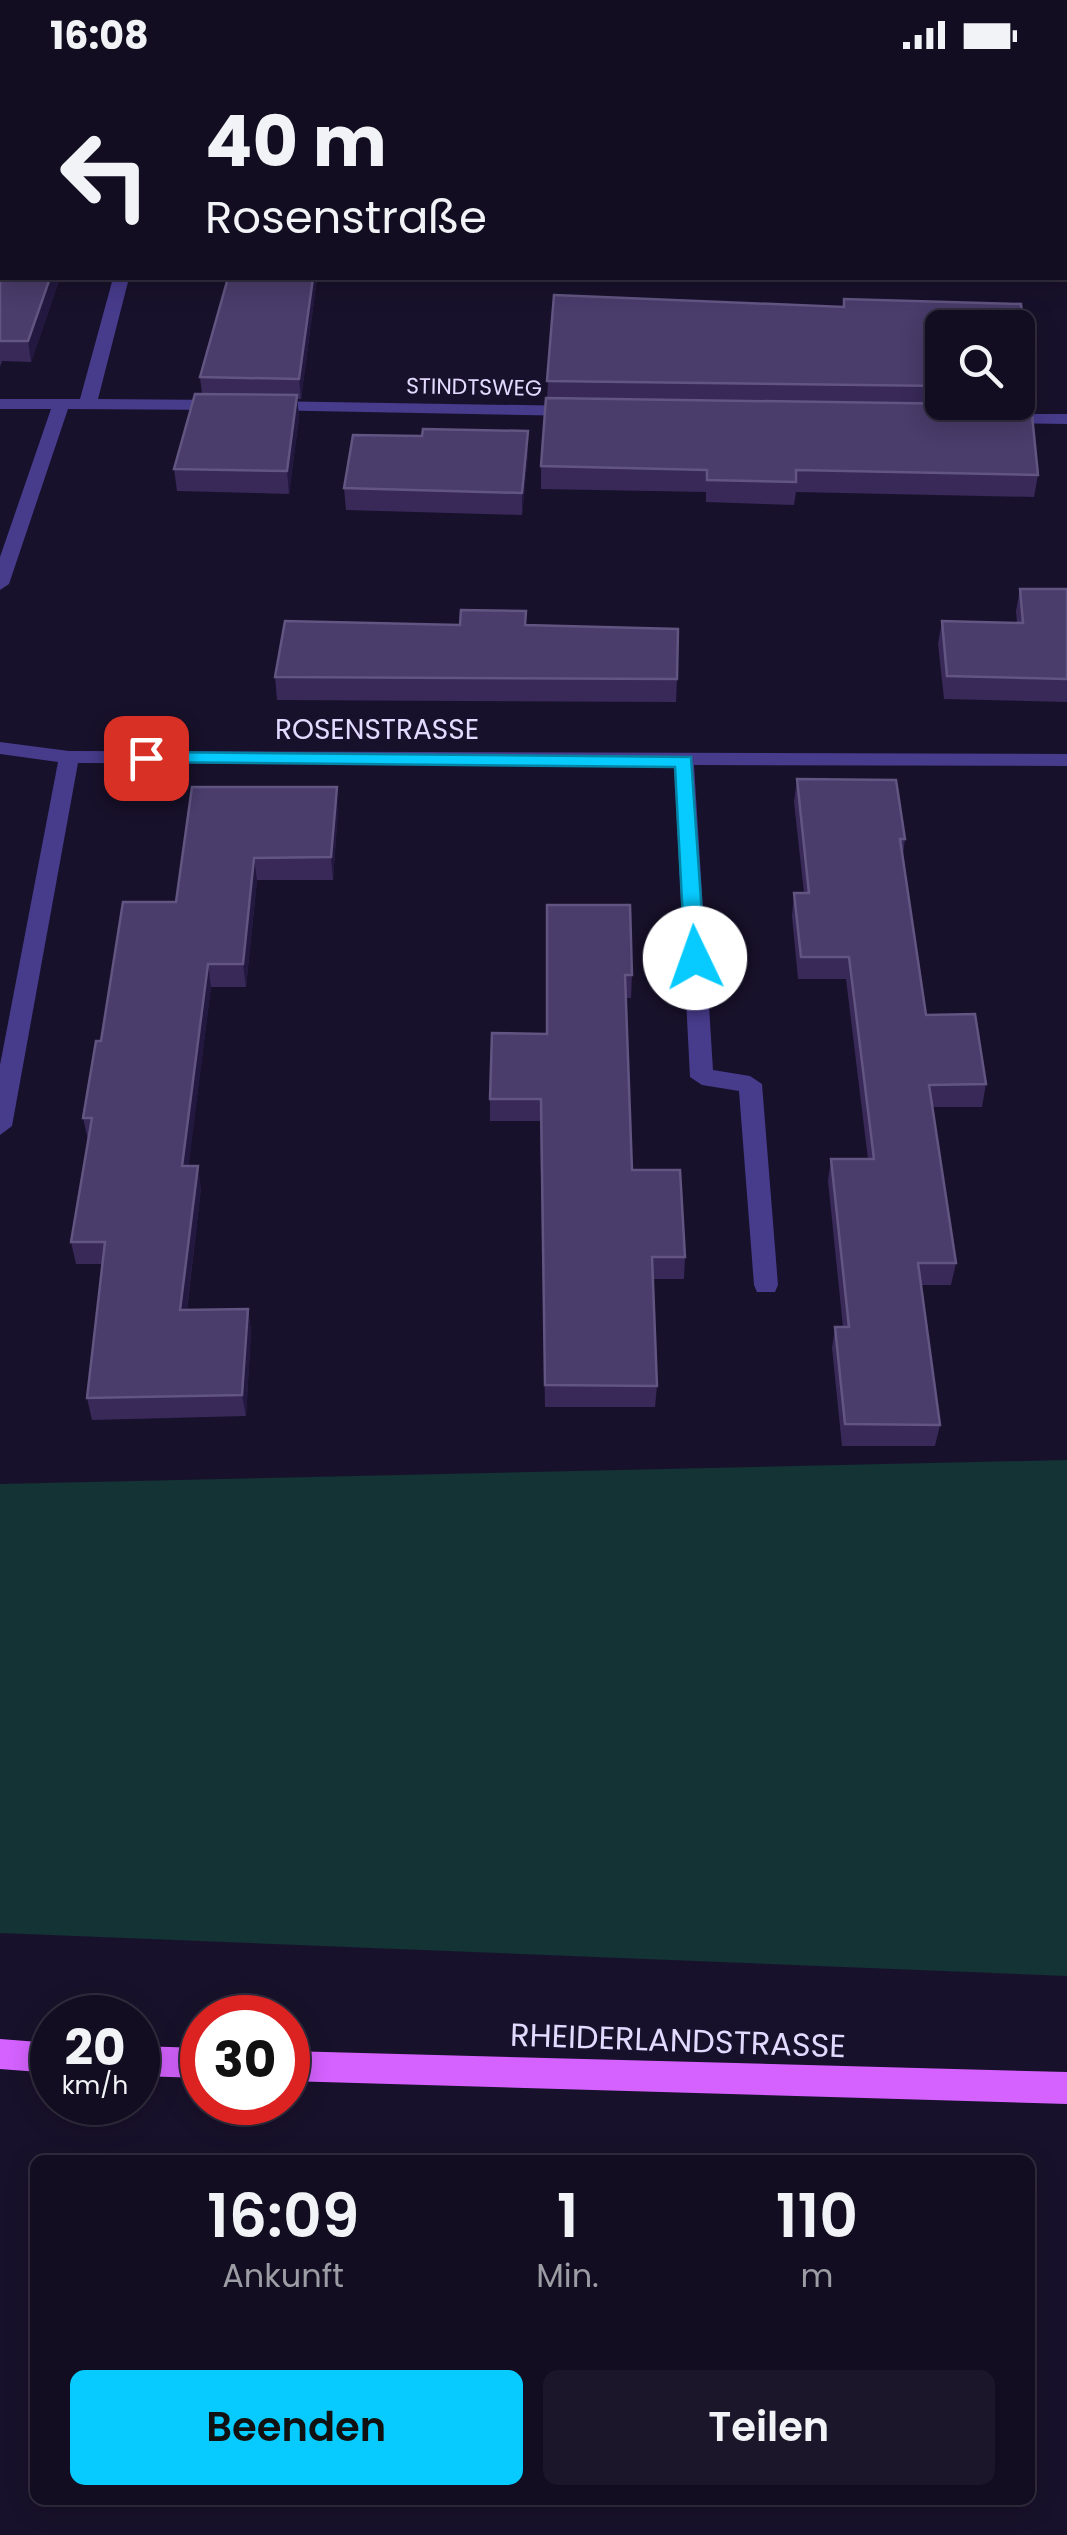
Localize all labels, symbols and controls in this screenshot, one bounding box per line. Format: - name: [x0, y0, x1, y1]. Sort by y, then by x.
- text: 16:08: [50, 9, 149, 62]
- text: 40 m: [205, 92, 387, 191]
- icon: left: [40, 110, 170, 240]
- text: Rosenstraße: [205, 186, 487, 249]
- map controls: [925, 310, 1035, 420]
- button: search: [925, 310, 1035, 420]
- street label: STINDTSWEG: [406, 370, 542, 404]
- street label: ROSENSTRASSE: [275, 710, 479, 749]
- pin: [104, 716, 189, 801]
- icon: arrive: [119, 731, 174, 786]
- position arrow: [643, 906, 747, 1010]
- speed limit sign: 30: [180, 1995, 310, 2125]
- text: 20: [64, 2012, 126, 2083]
- street label: RHEIDERLANDSTRASSE: [509, 2012, 847, 2068]
- text: km/h: [62, 2068, 128, 2103]
- text: 16:09: [207, 2174, 359, 2258]
- text: 1: [557, 2174, 578, 2258]
- text: 110: [776, 2174, 858, 2258]
- text: Ankunft: [222, 2253, 344, 2298]
- text: Min.: [536, 2253, 599, 2298]
- text: m: [800, 2253, 833, 2298]
- button: Beenden: [70, 2370, 523, 2485]
- button: Teilen: [543, 2370, 995, 2485]

